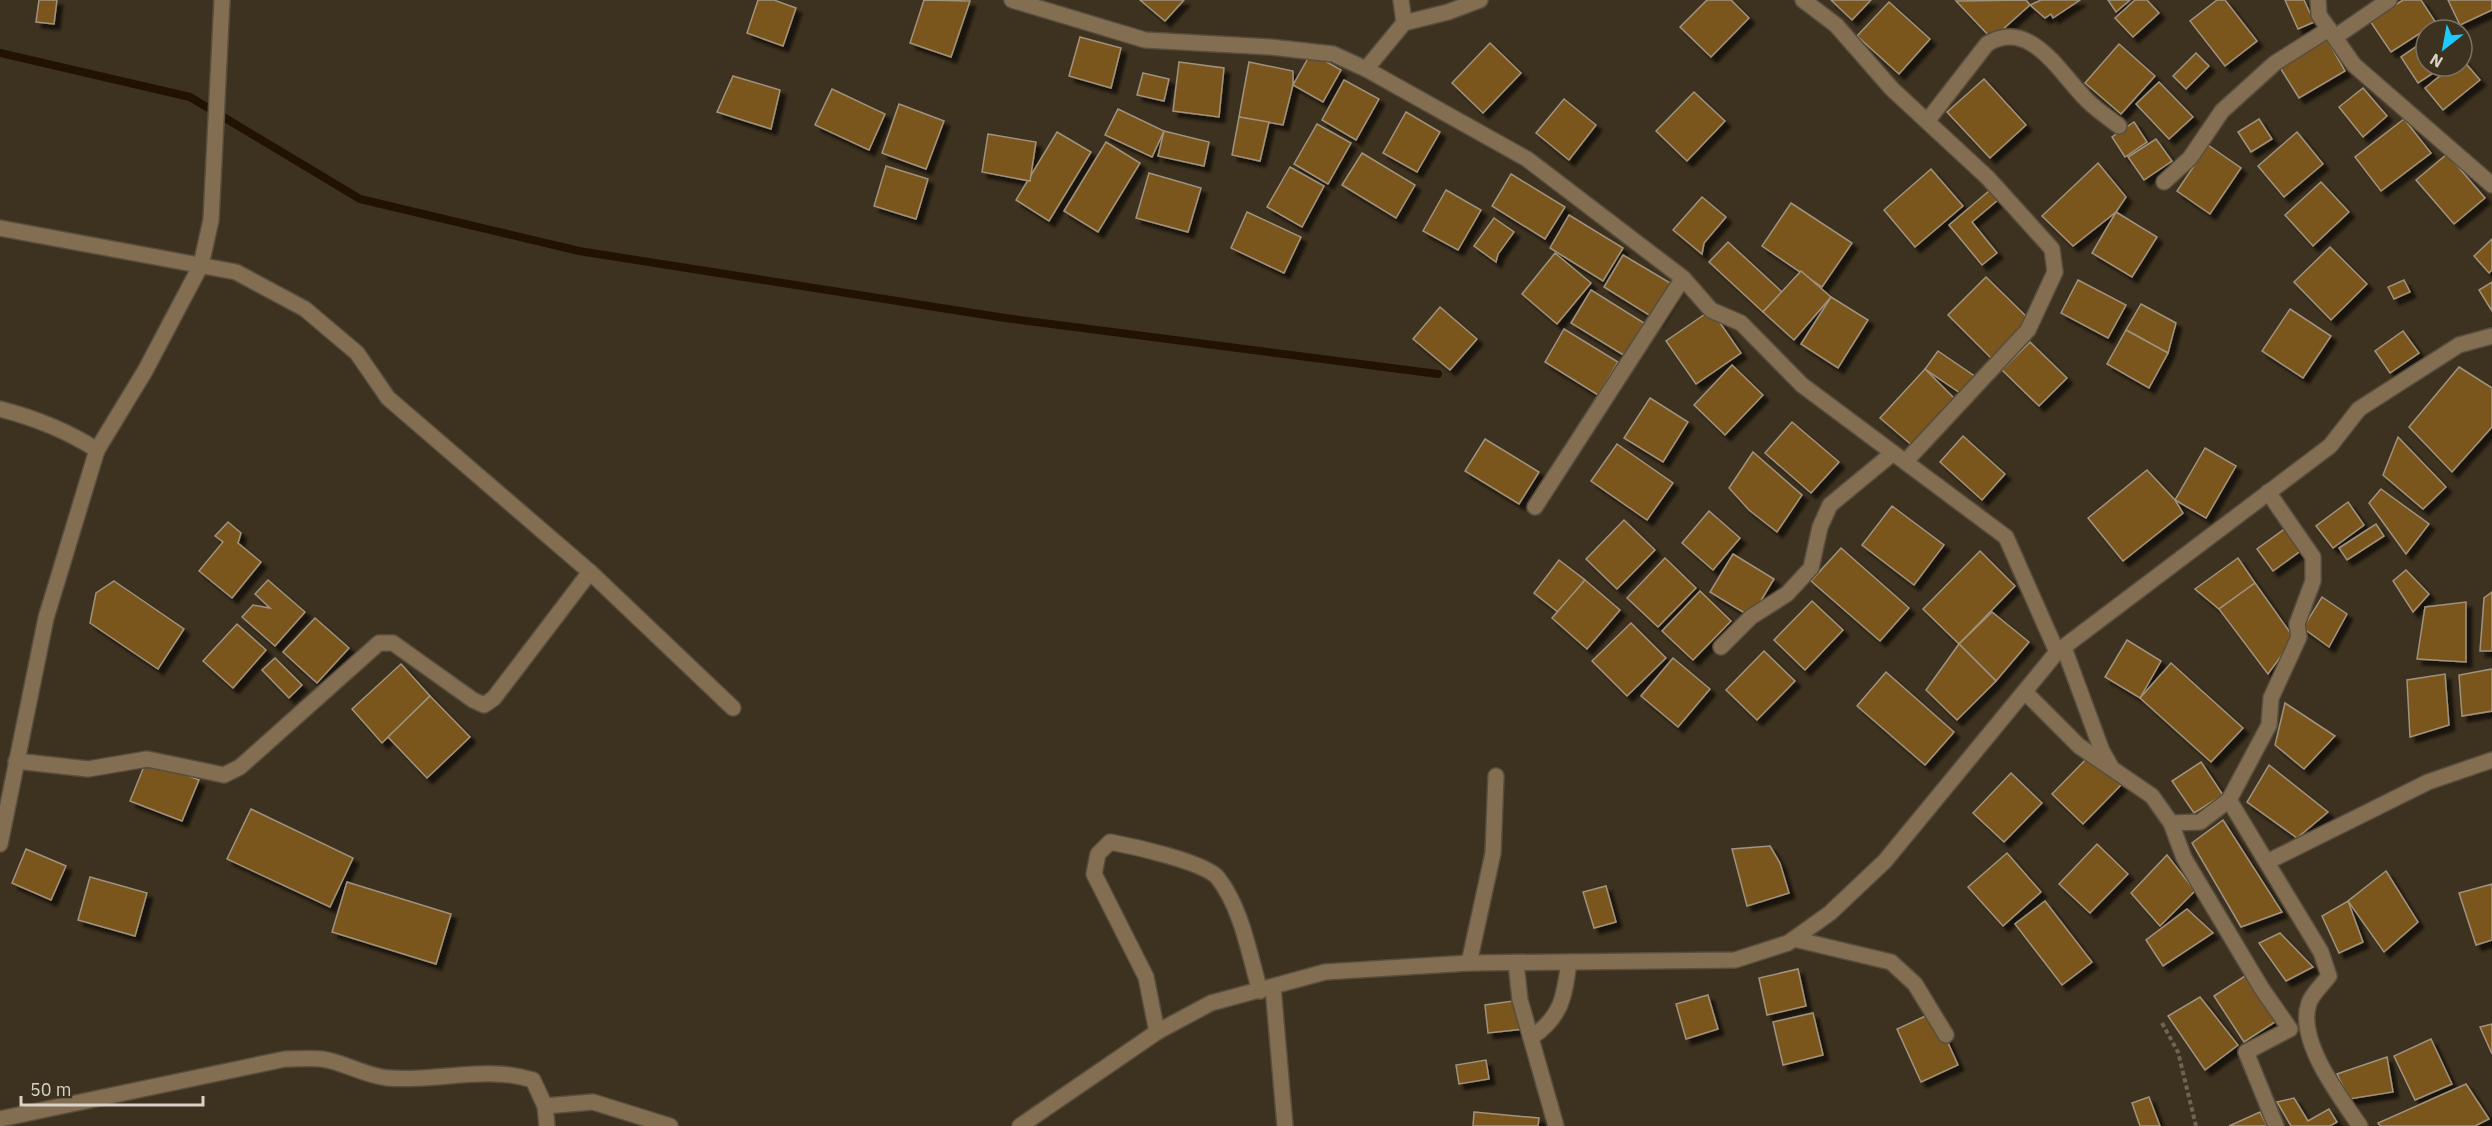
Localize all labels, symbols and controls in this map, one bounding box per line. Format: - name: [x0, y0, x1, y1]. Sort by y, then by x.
- north arrow: [2414, 18, 2474, 78]
- text: N: [2426, 49, 2446, 72]
- scale bar: [21, 1069, 202, 1107]
- text: 50 m: [30, 1078, 72, 1101]

